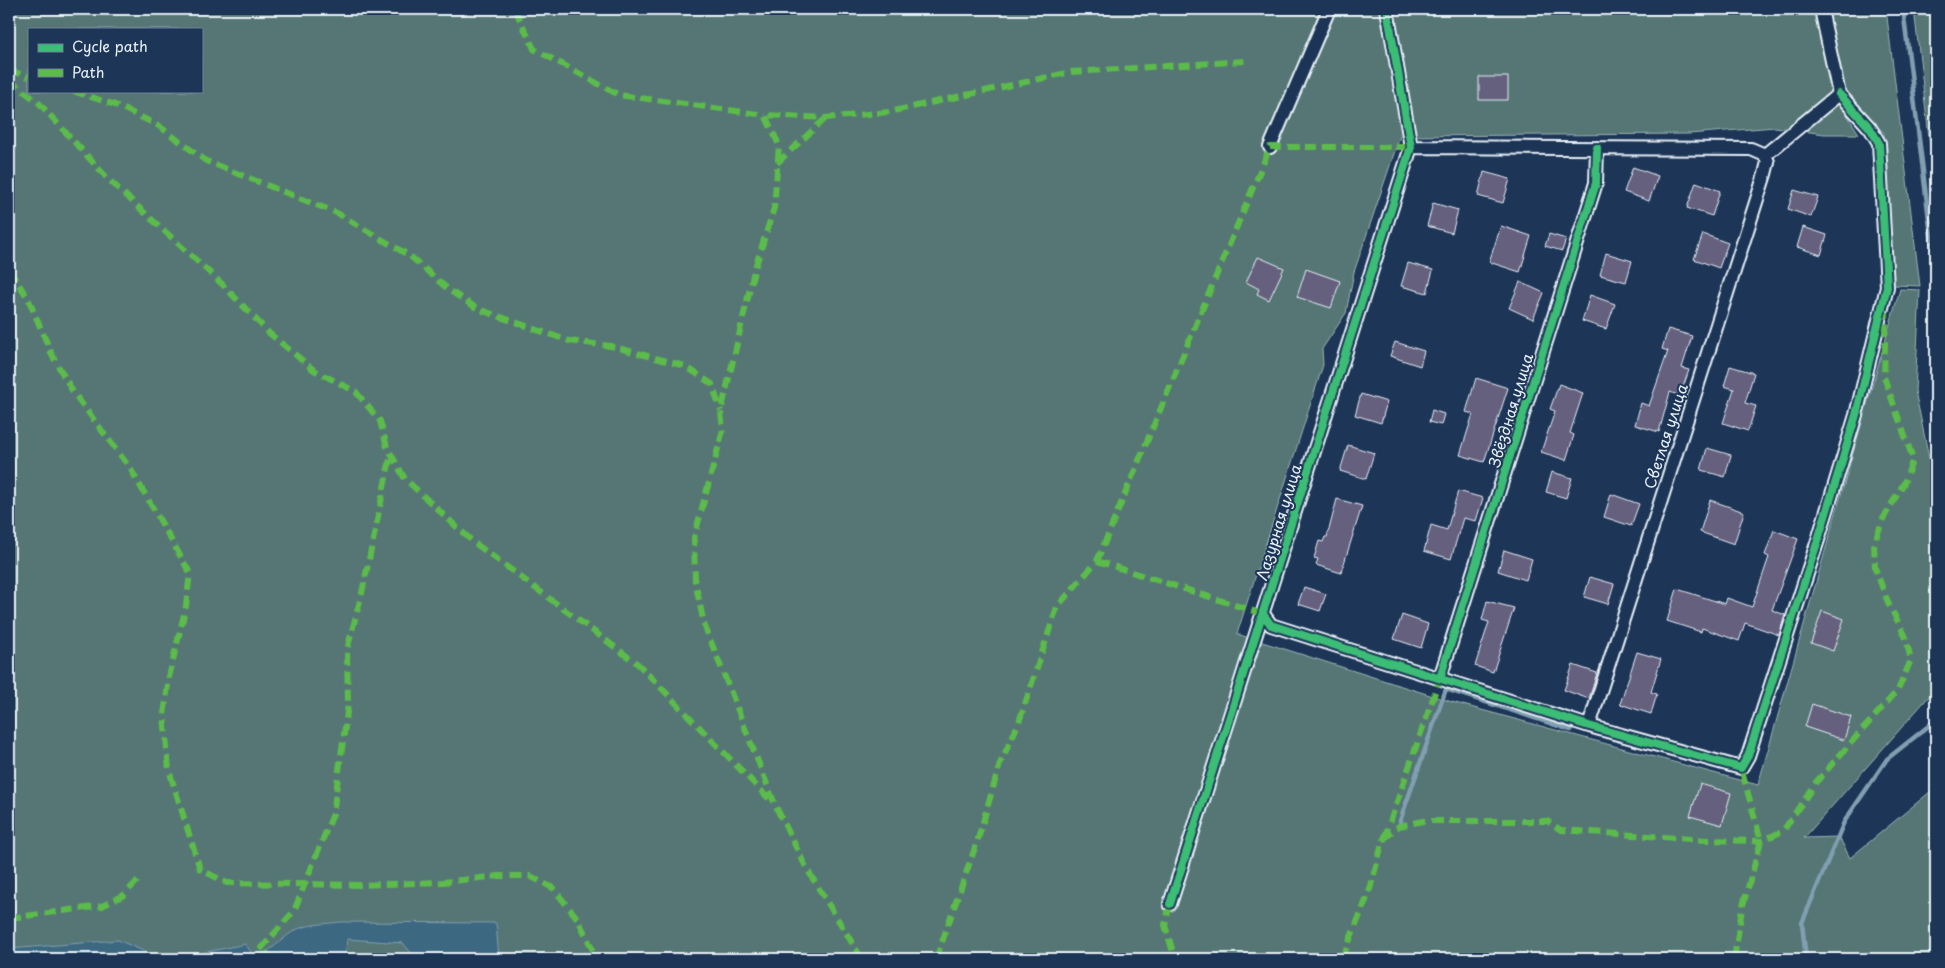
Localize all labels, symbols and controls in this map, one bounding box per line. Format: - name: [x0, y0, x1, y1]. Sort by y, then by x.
- legend: [28, 28, 202, 92]
- text: Cycle path: [72, 34, 148, 57]
- text: Path: [72, 60, 104, 83]
- street label: Звёздная улица: [1482, 350, 1538, 470]
- street label: Светлая улица: [1637, 380, 1693, 492]
- street label: Лазурная улица: [1249, 460, 1307, 583]

